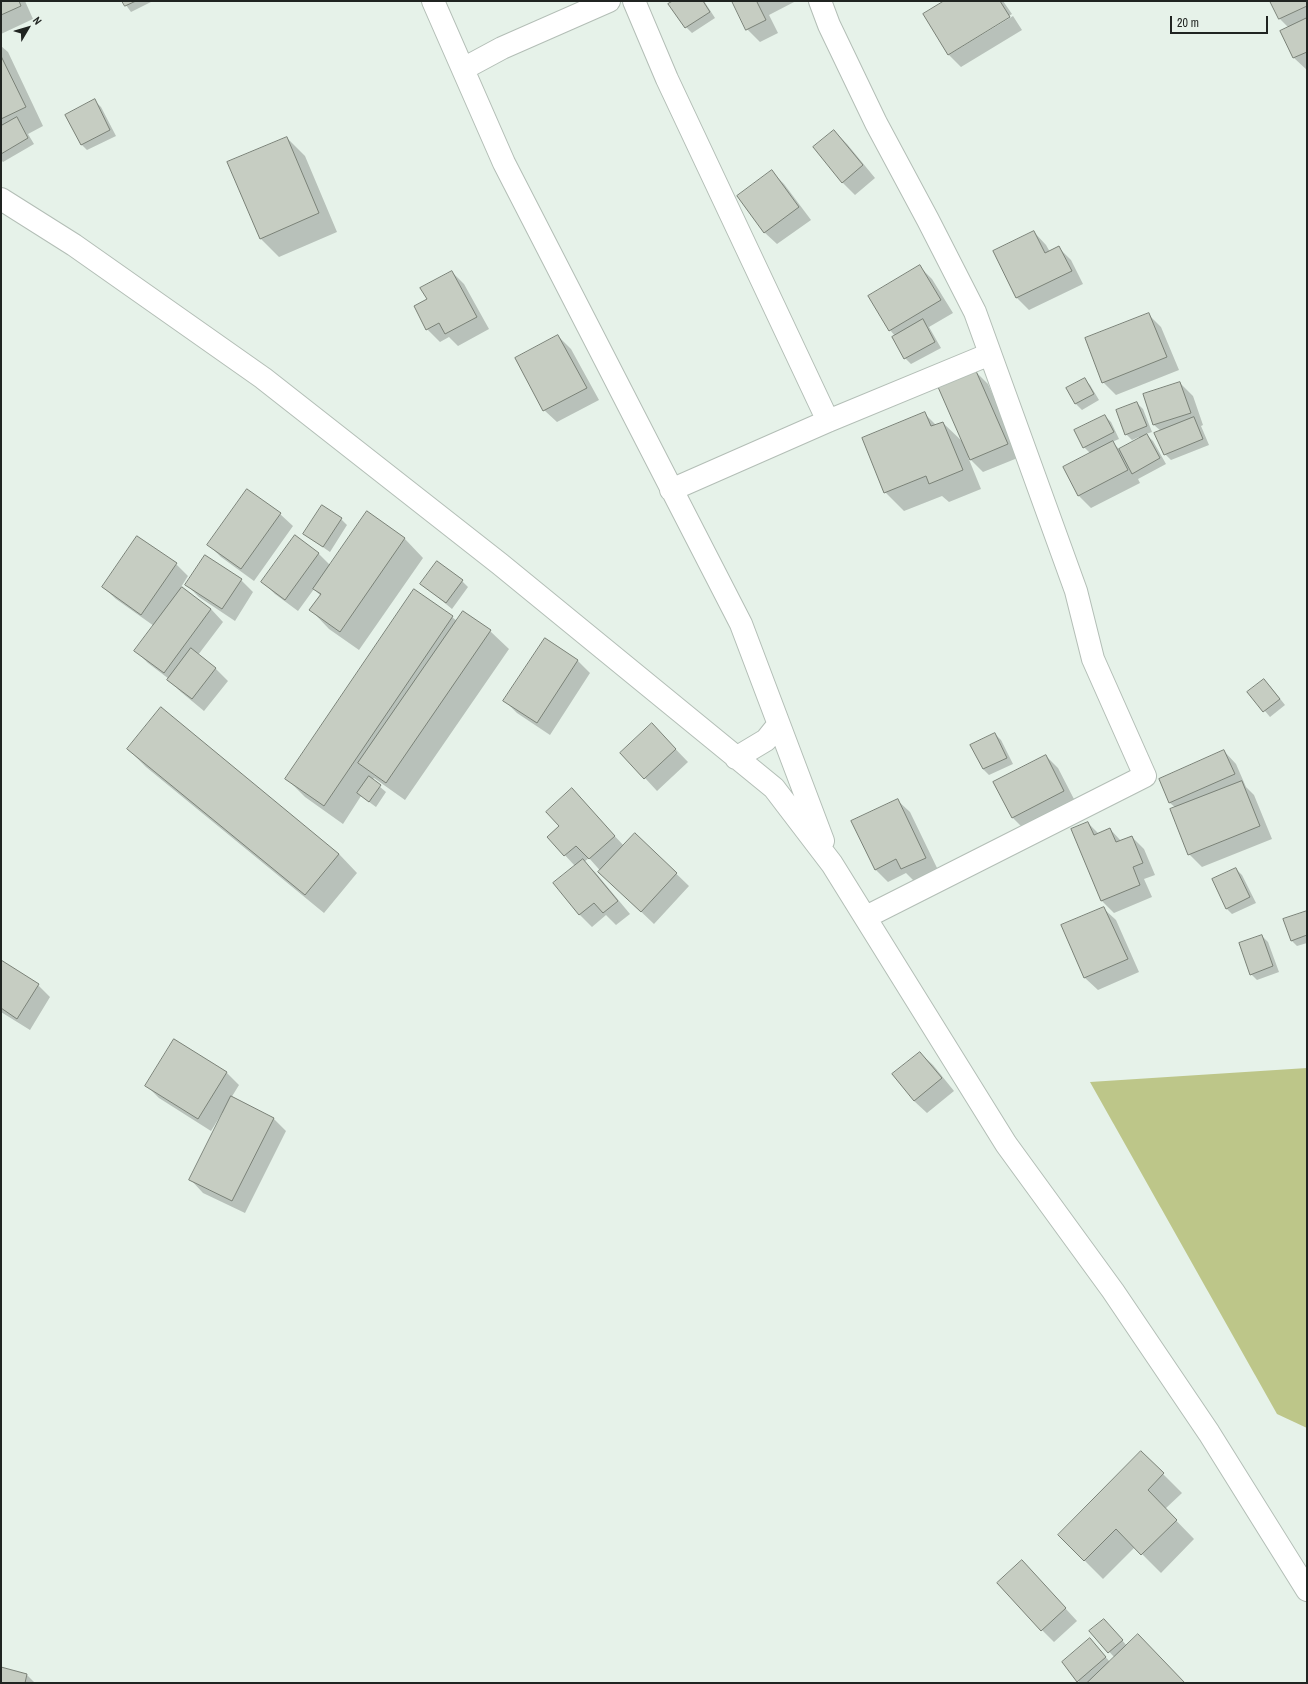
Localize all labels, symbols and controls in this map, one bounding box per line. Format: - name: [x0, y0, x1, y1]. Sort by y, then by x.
- north arrow: [8, 8, 48, 48]
- scale bar: [1172, 8, 1270, 34]
- text: N: [30, 14, 45, 27]
- text: 20 m: [1177, 15, 1199, 31]

